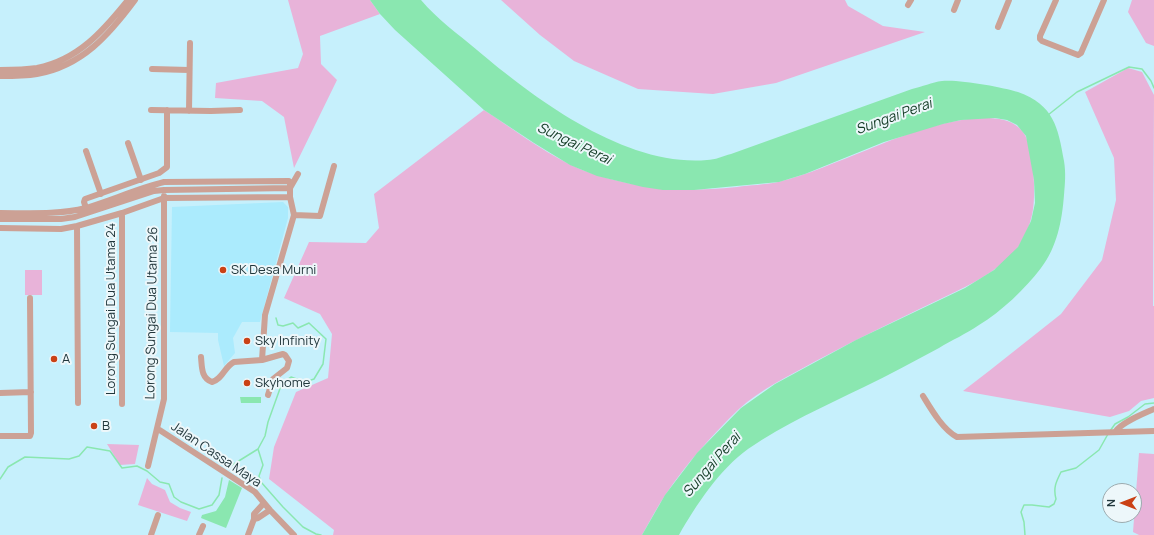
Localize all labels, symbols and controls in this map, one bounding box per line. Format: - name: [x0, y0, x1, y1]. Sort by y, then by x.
- water label: Sungai Perai: [854, 95, 934, 139]
- water label: Sungai Perai: [534, 120, 614, 168]
- street label: Lorong Sungai Dua Utama 24: [103, 223, 119, 395]
- street label: Lorong Sungai Dua Utama 26: [143, 227, 161, 399]
- place label: SK Desa Murni: [231, 262, 316, 278]
- marker: SK Desa Murni: [218, 265, 228, 275]
- place label: Sky Infinity: [255, 333, 320, 349]
- marker: Sky Infinity: [242, 336, 252, 346]
- place label: A: [62, 351, 70, 367]
- marker: A: [49, 354, 59, 364]
- place label: Skyhome: [255, 375, 310, 391]
- marker: Skyhome: [242, 378, 252, 388]
- place label: B: [102, 418, 110, 434]
- street label: Jalan Cassa Maya: [168, 419, 264, 491]
- marker: B: [89, 421, 99, 431]
- water label: Sungai Perai: [679, 429, 745, 501]
- north arrow: [1102, 483, 1142, 523]
- text: N: [1103, 499, 1118, 507]

